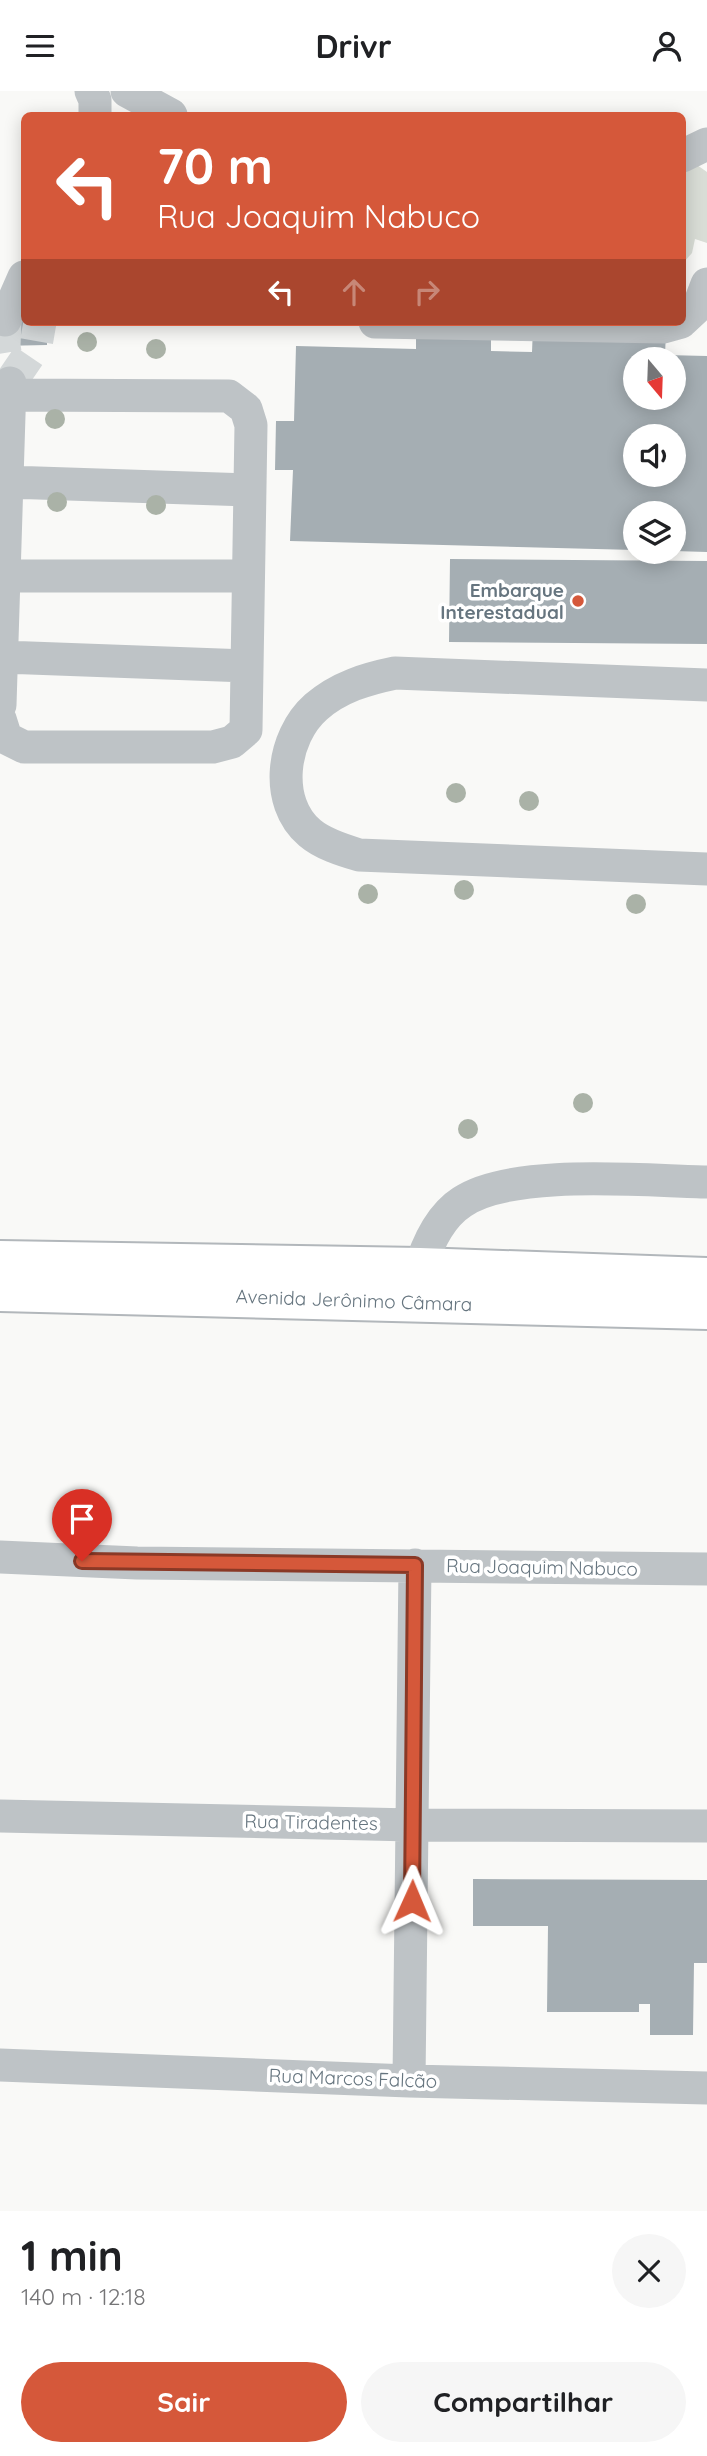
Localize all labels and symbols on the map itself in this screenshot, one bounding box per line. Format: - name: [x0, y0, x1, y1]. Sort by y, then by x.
- north arrow: [623, 347, 686, 409]
- place label: Embarque Interestadual: [440, 578, 564, 624]
- marker: Embarque Interestadual: [570, 593, 586, 609]
- street label: Avenida Jerônimo Câmara: [235, 1284, 473, 1316]
- pin: [52, 1489, 112, 1561]
- street label: Rua Joaquim Nabuco: [446, 1553, 638, 1581]
- street label: Rua Tiradentes: [244, 1809, 378, 1835]
- position arrow: [375, 1864, 449, 1938]
- street label: Rua Marcos Falcão: [268, 2063, 438, 2093]

